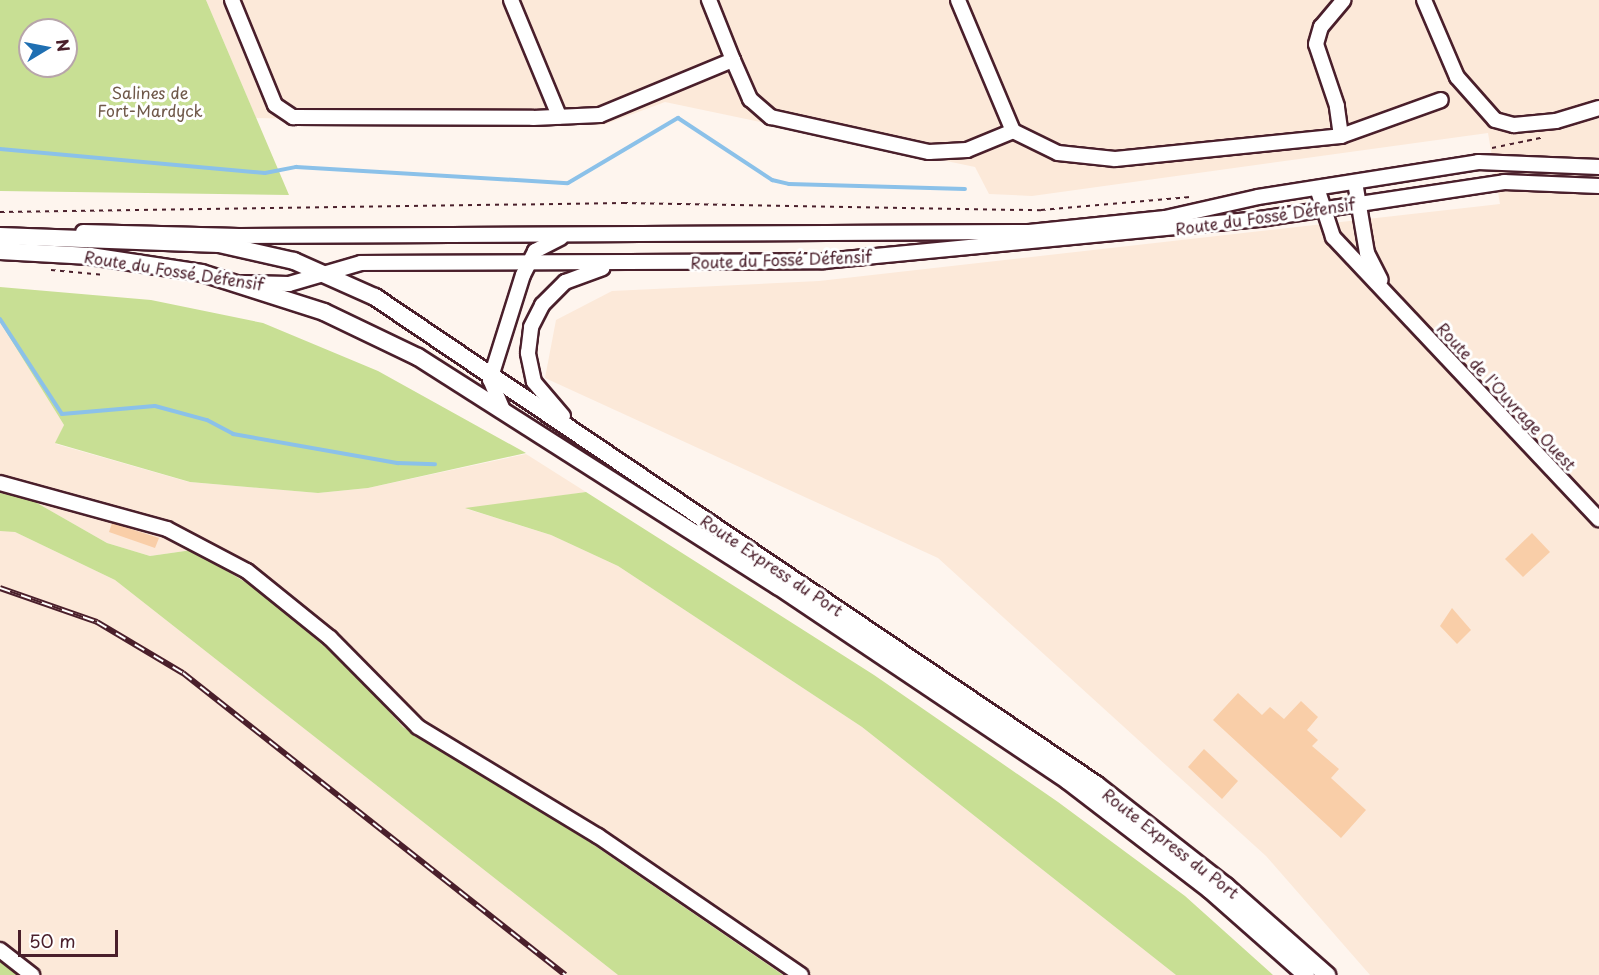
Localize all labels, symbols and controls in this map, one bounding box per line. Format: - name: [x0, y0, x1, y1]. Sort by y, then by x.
- north arrow: [18, 18, 78, 78]
- text: N: [51, 37, 77, 54]
- park label: Salines de Fort-Mardyck: [97, 82, 203, 120]
- street label: Route du Fossé Défensif: [1173, 194, 1357, 238]
- street label: Route du Fossé Défensif: [82, 246, 266, 294]
- street label: Route du Fossé Défensif: [690, 246, 872, 272]
- street label: Route de l'Ouvrage Ouest: [1433, 318, 1581, 474]
- street label: Route Express du Port: [697, 510, 847, 620]
- street label: Route Express du Port: [1099, 783, 1243, 903]
- scale bar: [21, 918, 122, 956]
- text: 50 m: [29, 927, 76, 954]

